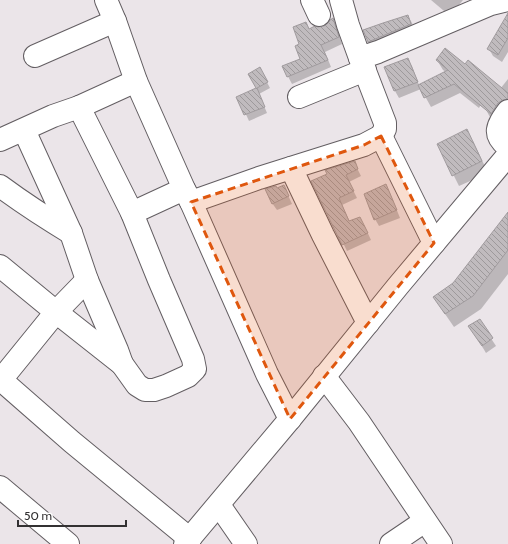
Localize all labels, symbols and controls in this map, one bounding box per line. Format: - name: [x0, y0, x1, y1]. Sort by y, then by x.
- scale bar: [18, 502, 126, 528]
- text: 50 m: [24, 508, 52, 523]

